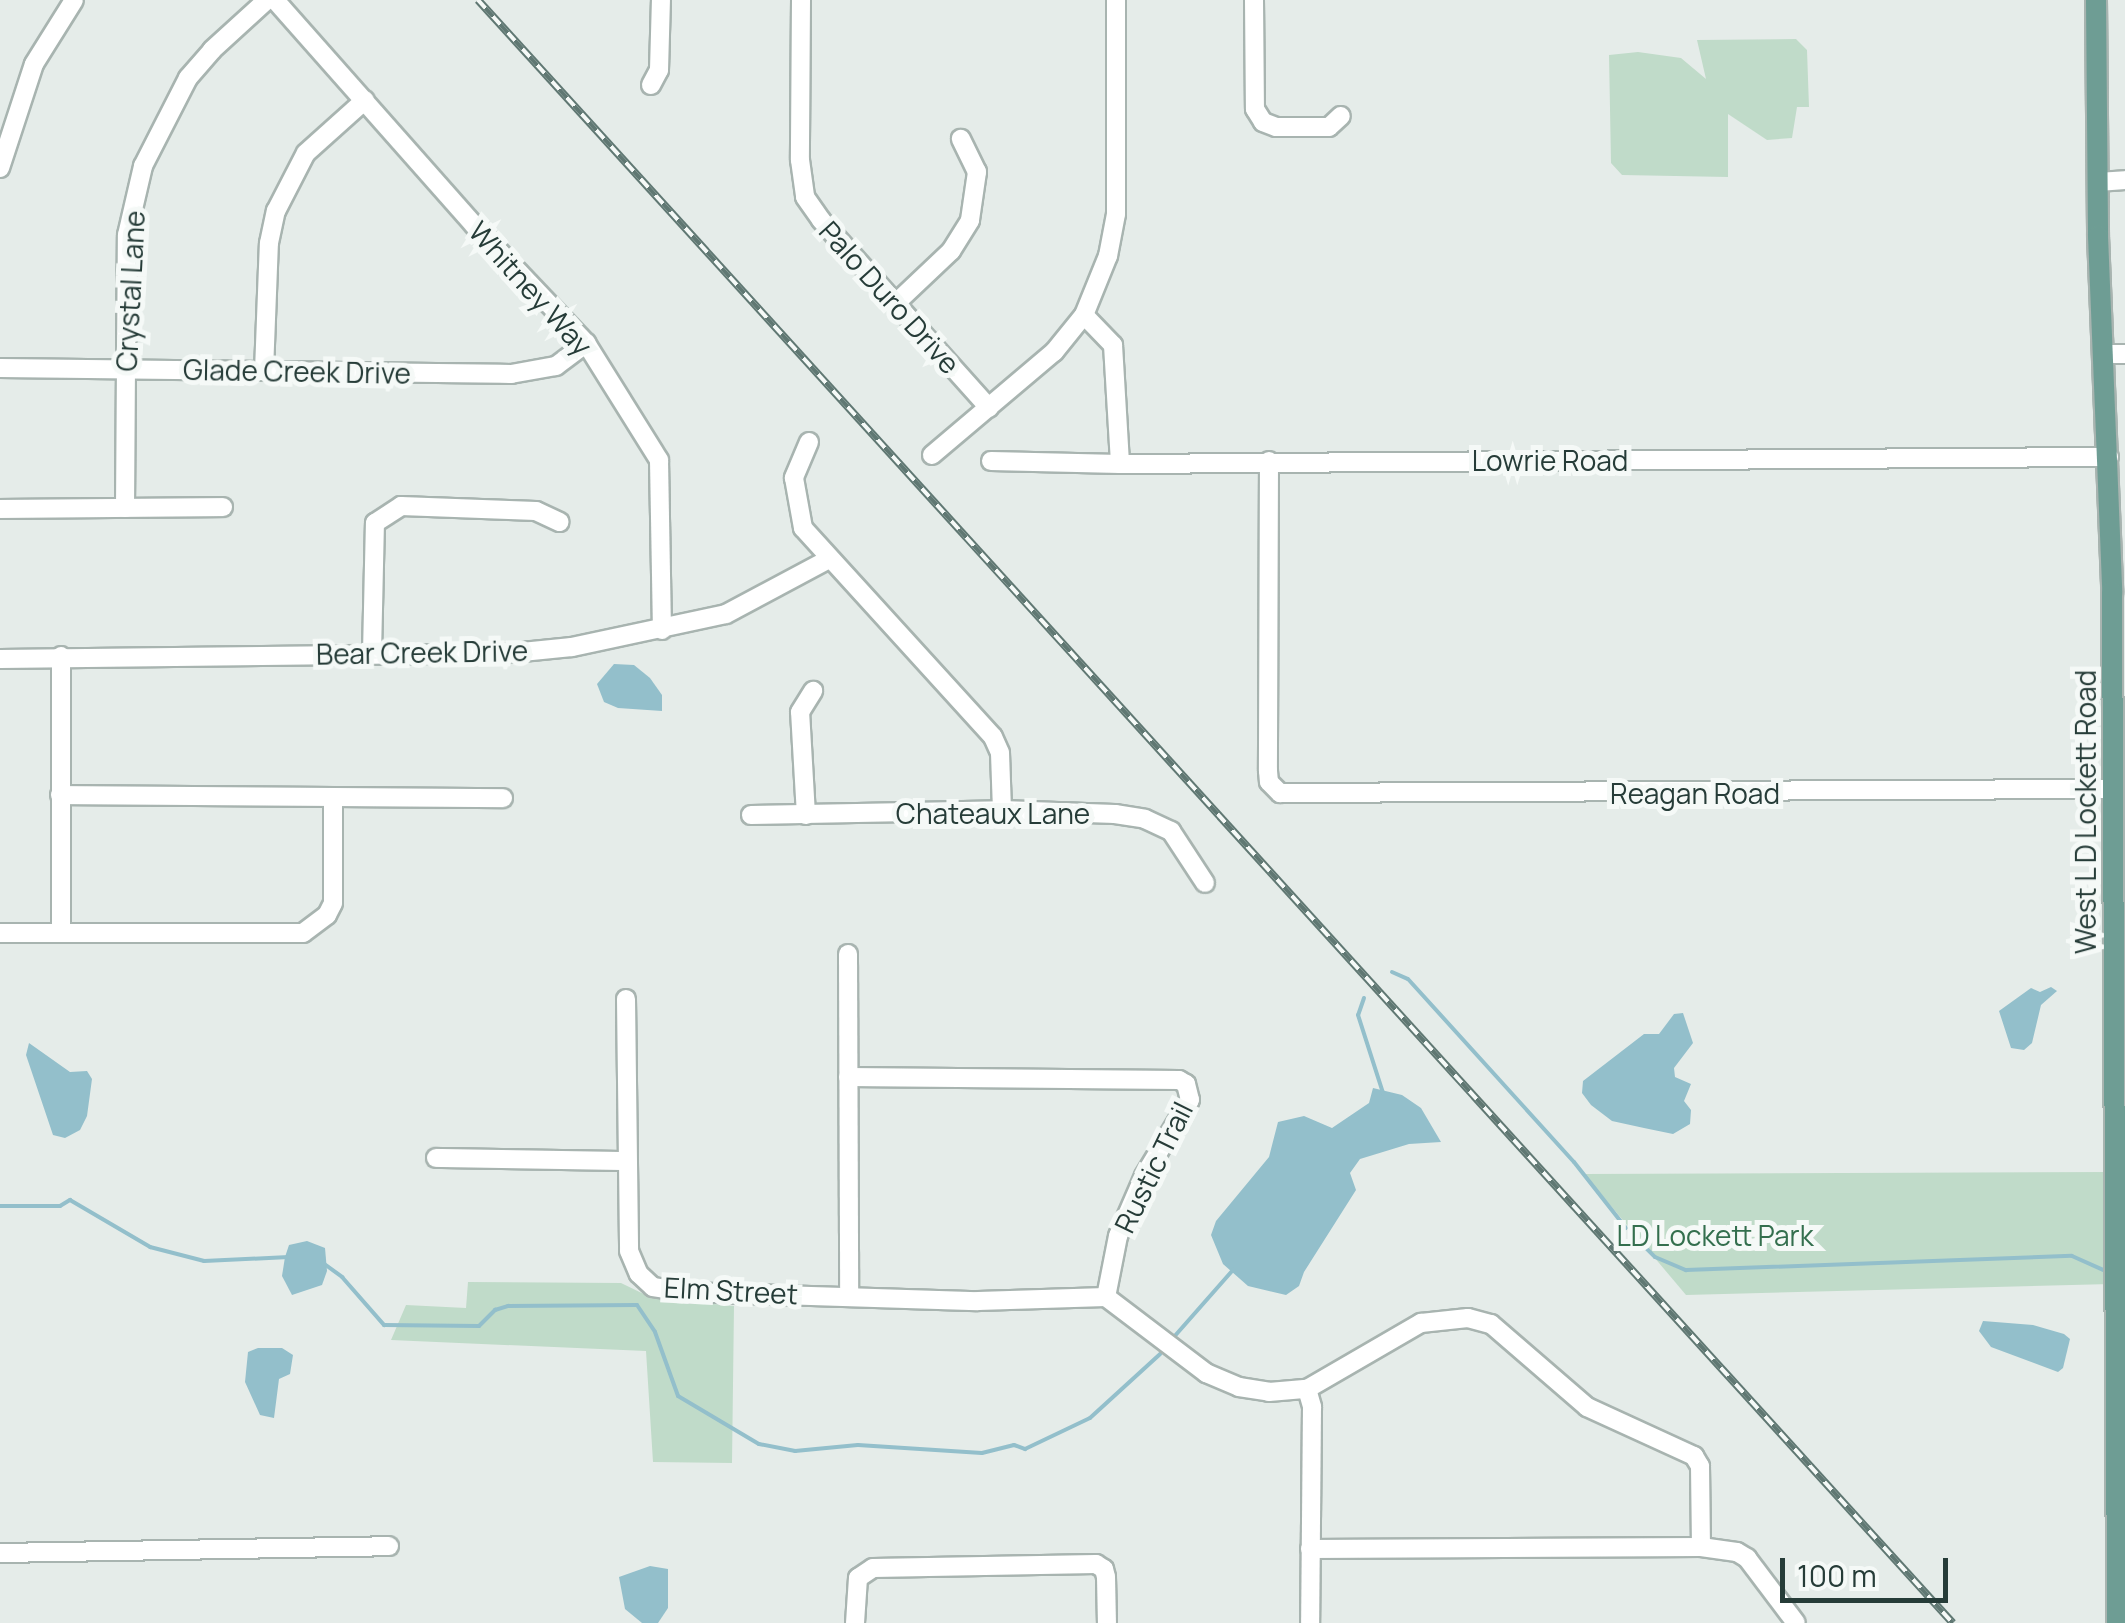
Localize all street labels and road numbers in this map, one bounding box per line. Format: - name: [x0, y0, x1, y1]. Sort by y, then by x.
- street label: Crystal Lane: [109, 210, 151, 372]
- street label: Whitney Way: [462, 214, 600, 362]
- street label: Palo Duro Drive: [813, 214, 967, 380]
- street label: Glade Creek Drive: [183, 352, 411, 390]
- street label: Lowrie Road: [1472, 443, 1628, 477]
- street label: Bear Creek Drive: [316, 633, 528, 671]
- street label: West L D Lockett Road: [2068, 669, 2102, 955]
- street label: Reagan Road: [1610, 776, 1780, 810]
- street label: Chateaux Lane: [896, 796, 1090, 830]
- street label: Rustic Trail: [1107, 1096, 1199, 1238]
- street label: Elm Street: [663, 1270, 799, 1310]

